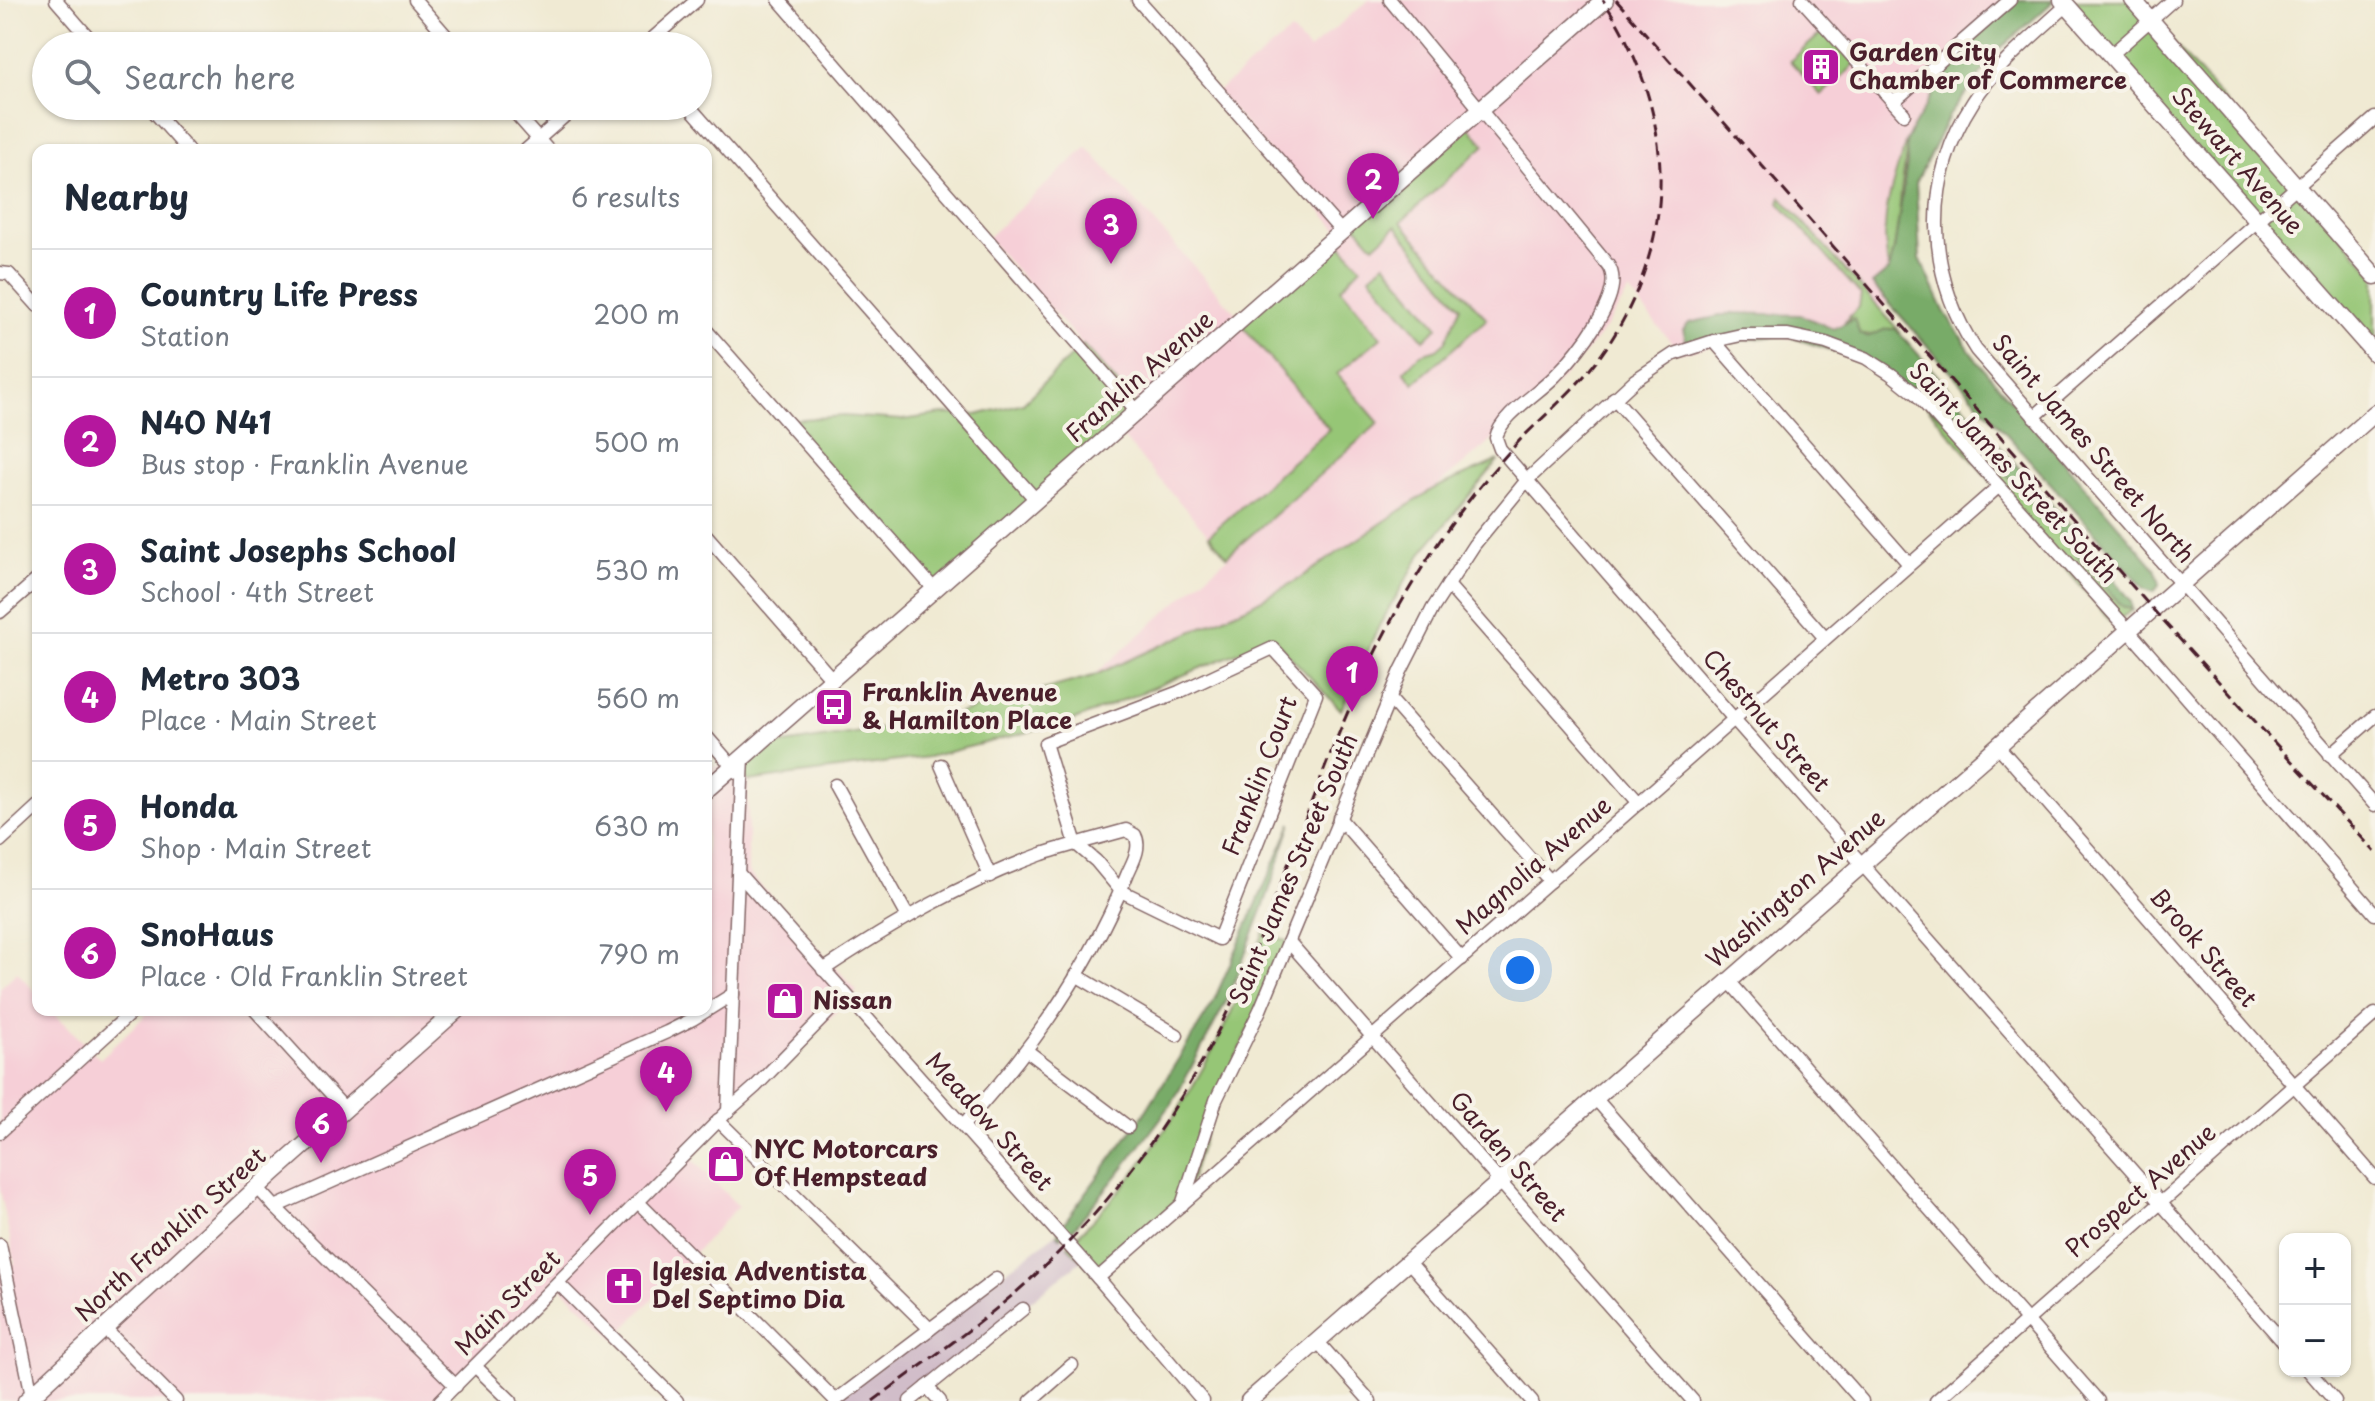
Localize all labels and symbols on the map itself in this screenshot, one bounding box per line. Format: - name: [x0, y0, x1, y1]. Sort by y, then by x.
- place label: Garden City Chamber of Commerce: [1849, 33, 2127, 97]
- building icon: Garden City Chamber of Commerce: [1800, 46, 1842, 88]
- street label: Stewart Avenue: [2164, 78, 2313, 241]
- pin: 2: [1347, 153, 1399, 219]
- pin: 3: [1085, 198, 1137, 264]
- street label: Franklin Avenue: [1057, 301, 1220, 450]
- street label: Saint James Street North: [1985, 325, 2204, 570]
- street label: Saint James Street South: [1902, 353, 2127, 590]
- street label: Chestnut Street: [1695, 640, 1840, 799]
- pin: 1: [1326, 646, 1378, 712]
- place label: Franklin Avenue & Hamilton Place: [862, 673, 1072, 737]
- bus stop icon: Franklin Avenue & Hamilton Place: [813, 686, 855, 728]
- street label: Franklin Court: [1211, 690, 1305, 860]
- street label: Saint James Street South: [1219, 727, 1366, 1009]
- street label: Magnolia Avenue: [1447, 787, 1618, 942]
- street label: Washington Avenue: [1697, 799, 1892, 976]
- street label: Brook Street: [2142, 879, 2267, 1015]
- your location: [1500, 950, 1540, 990]
- shop icon: Nissan: [764, 980, 806, 1022]
- place label: Nissan: [813, 981, 893, 1017]
- street label: Meadow Street: [918, 1043, 1063, 1198]
- pin: 4: [640, 1046, 692, 1112]
- street label: Garden Street: [1442, 1082, 1577, 1229]
- pin: 6: [295, 1097, 347, 1163]
- street label: Prospect Avenue: [2056, 1114, 2223, 1265]
- place label: NYC Motorcars Of Hempstead: [754, 1130, 938, 1194]
- street label: North Franklin Street: [66, 1138, 273, 1329]
- shop icon: NYC Motorcars Of Hempstead: [705, 1143, 747, 1185]
- pin: 5: [564, 1149, 616, 1215]
- street label: Main Street: [445, 1240, 568, 1363]
- place label: Iglesia Adventista Del Septimo Dia: [652, 1252, 867, 1316]
- church icon: Iglesia Adventista Del Septimo Dia: [603, 1265, 645, 1307]

